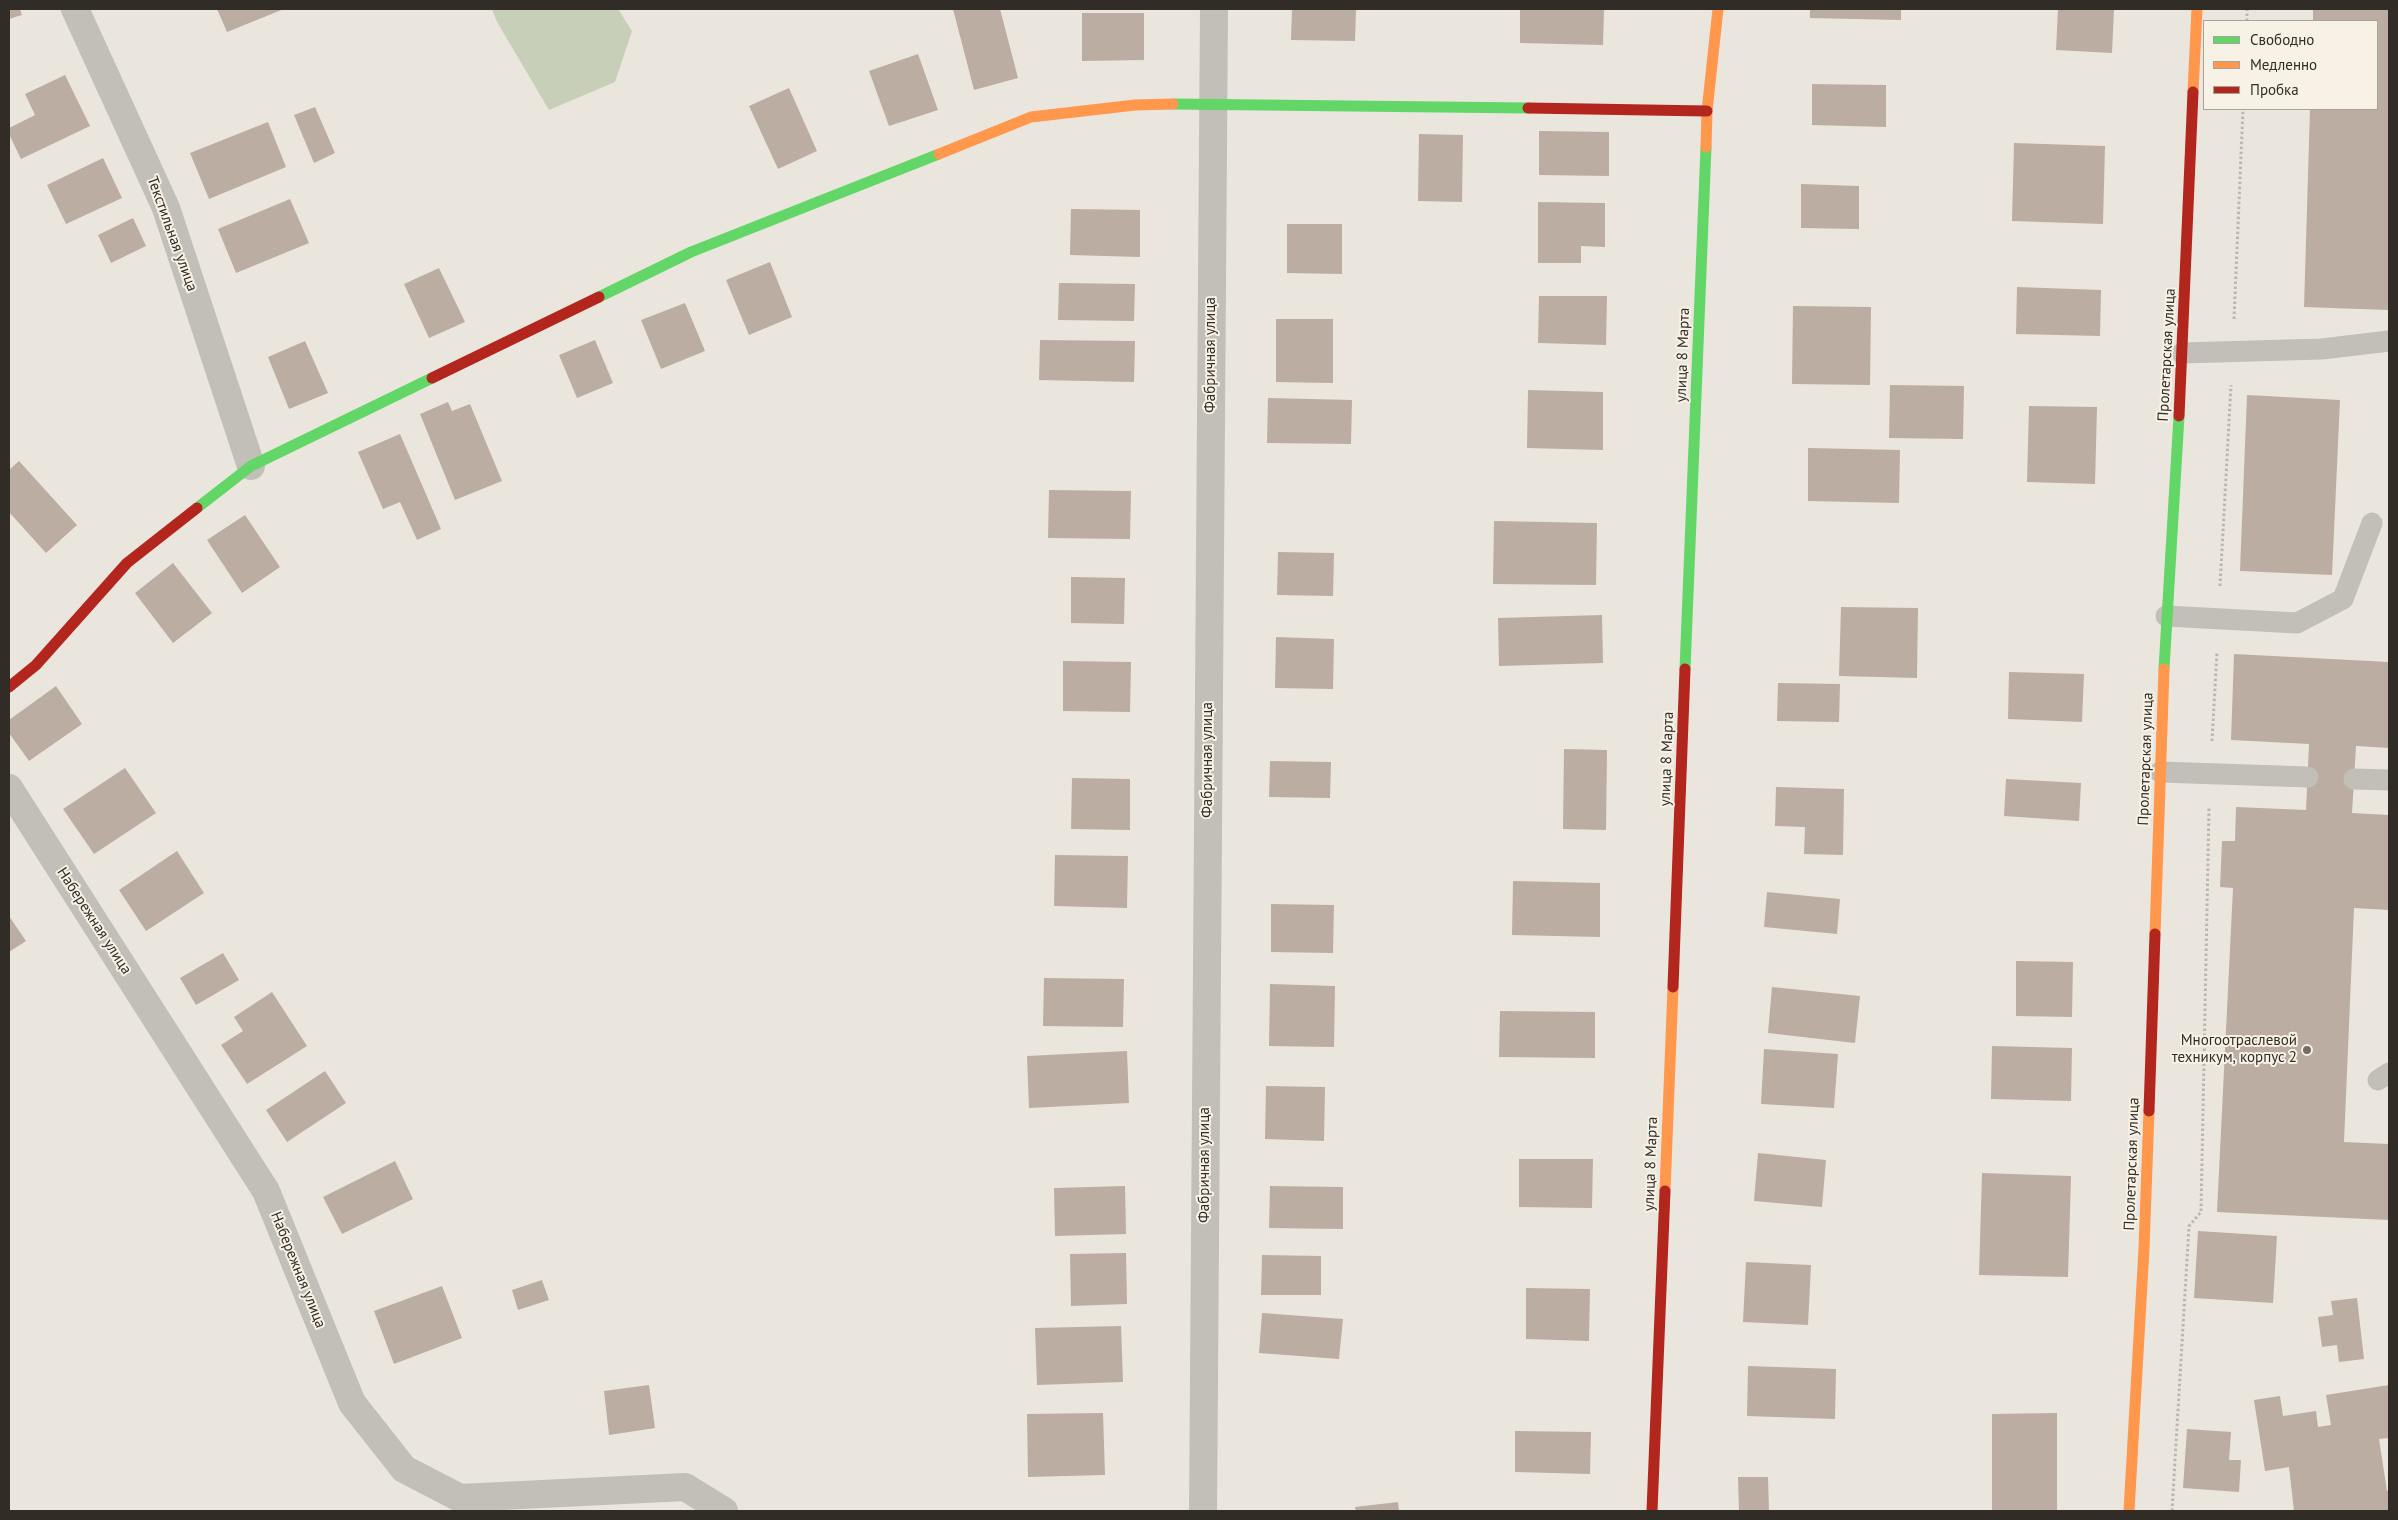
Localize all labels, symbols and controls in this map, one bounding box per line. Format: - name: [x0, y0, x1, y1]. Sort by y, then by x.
- legend: [2203, 20, 2378, 110]
- text: Свободно: [2250, 30, 2314, 49]
- text: Медленно: [2250, 55, 2317, 74]
- text: Пробка: [2250, 80, 2299, 99]
- street label: Текстильная улица: [143, 174, 201, 294]
- street label: Пролетарская улица: [2155, 288, 2179, 422]
- street label: Фабричная улица: [1202, 297, 1220, 413]
- street label: улица 8 Марта: [1672, 307, 1694, 403]
- street label: Пролетарская улица: [2135, 692, 2157, 826]
- street label: Фабричная улица: [1199, 702, 1217, 818]
- street label: улица 8 Марта: [1656, 711, 1678, 807]
- street label: Набережная улица: [53, 864, 135, 978]
- place label: Многоотраслевой техникум, корпус 2: [2172, 1032, 2297, 1067]
- marker: Многоотраслевой техникум, корпус 2: [2301, 1044, 2313, 1056]
- street label: Пролетарская улица: [2121, 1097, 2143, 1231]
- street label: Фабричная улица: [1196, 1107, 1214, 1223]
- street label: улица 8 Марта: [1640, 1116, 1662, 1212]
- street label: Набережная улица: [267, 1209, 329, 1331]

